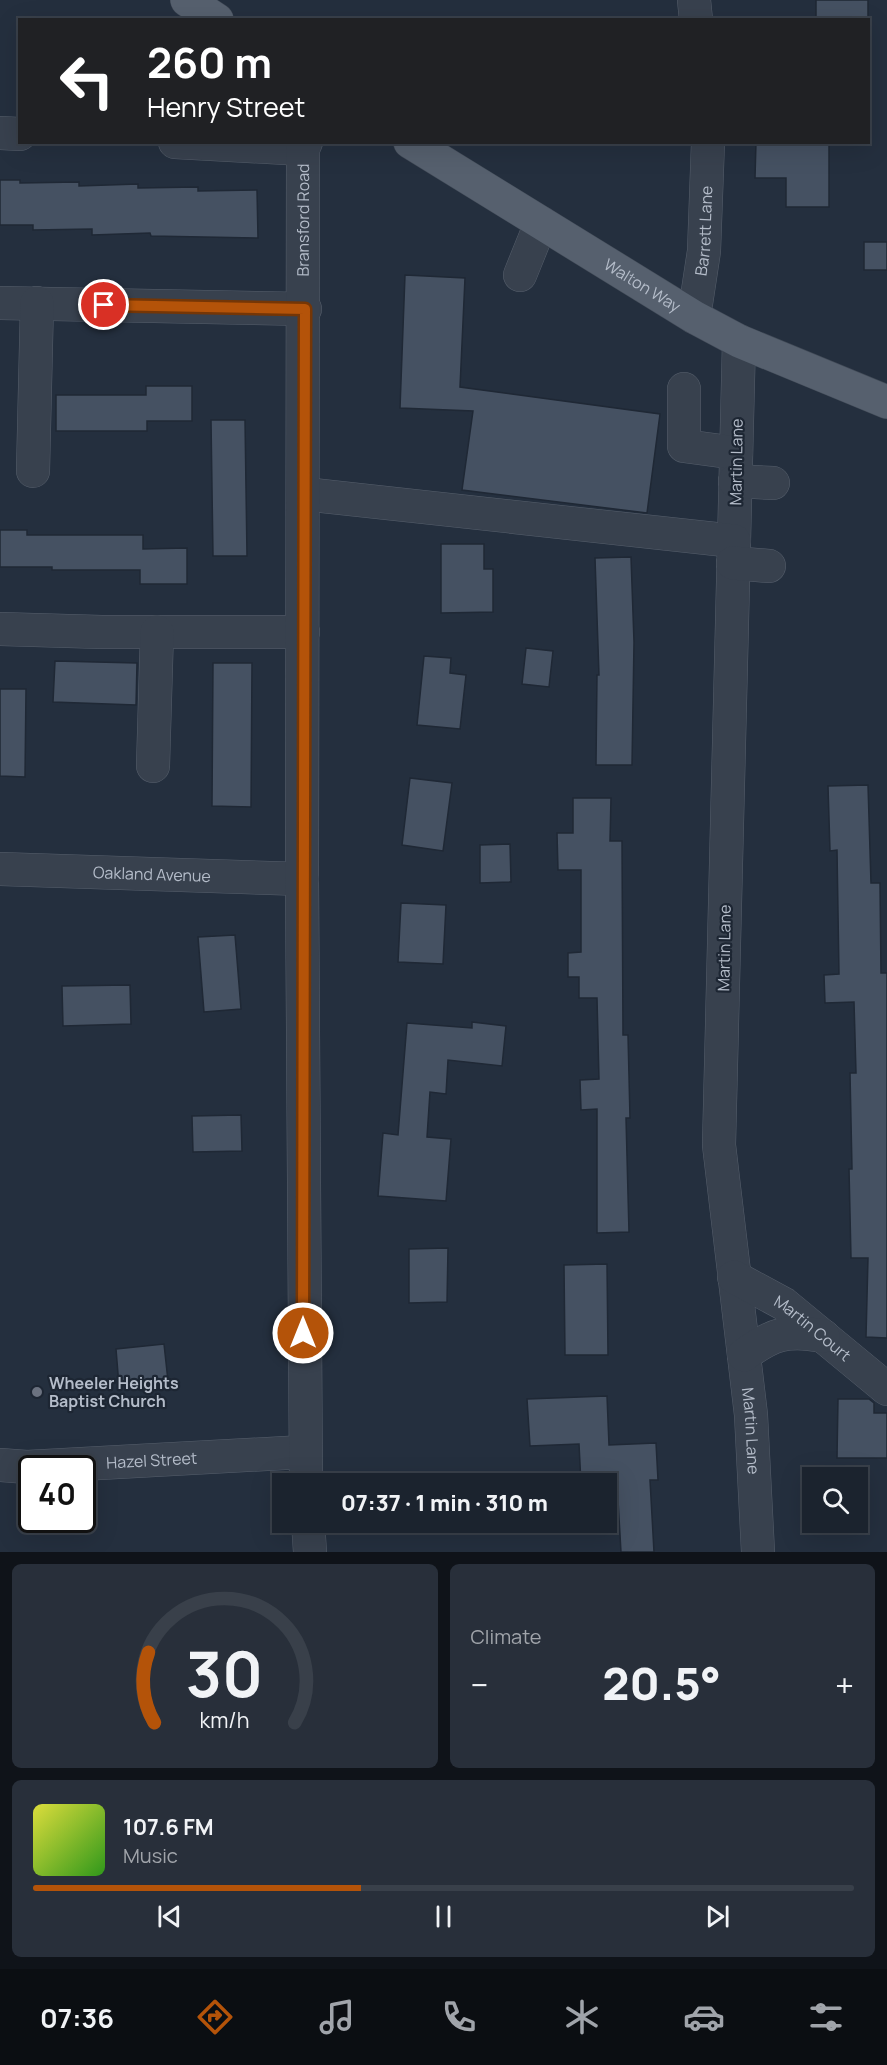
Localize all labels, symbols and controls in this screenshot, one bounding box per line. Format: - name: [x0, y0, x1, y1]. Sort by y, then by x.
- text: 260 m: [147, 33, 272, 91]
- icon: left: [48, 42, 126, 120]
- text: Henry Street: [147, 88, 305, 125]
- street label: Bransford Road: [292, 163, 314, 277]
- street label: Barrett Lane: [689, 185, 717, 277]
- street label: Walton Way: [600, 253, 685, 318]
- pin: [78, 279, 129, 330]
- icon: arrive: [87, 288, 120, 321]
- street label: Martin Lane: [724, 418, 748, 506]
- street label: Oakland Avenue: [93, 861, 211, 887]
- street label: Martin Lane: [712, 904, 736, 992]
- street label: Martin Court: [770, 1290, 856, 1366]
- position arrow: [271, 1301, 335, 1365]
- place label: Wheeler Heights Baptist Church: [49, 1372, 179, 1412]
- marker: Wheeler Heights Baptist Church: [30, 1385, 44, 1399]
- street label: Martin Lane: [737, 1386, 765, 1475]
- street label: Hazel Street: [106, 1447, 198, 1474]
- speed limit sign: 40: [18, 1455, 96, 1533]
- map controls: [802, 1467, 868, 1533]
- button: search: [802, 1467, 868, 1533]
- text: 07:37 · 1 min · 310 m: [341, 1488, 548, 1518]
- text: Climate: [471, 1623, 542, 1650]
- text: 30: [186, 1630, 263, 1716]
- text: 20.5°: [602, 1652, 721, 1714]
- text: −: [471, 1662, 488, 1707]
- text: +: [835, 1662, 854, 1707]
- text: km/h: [200, 1705, 250, 1734]
- text: 107.6 FM: [123, 1812, 214, 1842]
- text: Music: [123, 1842, 178, 1869]
- icon: previous: [153, 1900, 186, 1933]
- icon: pause: [427, 1900, 460, 1933]
- icon: next: [701, 1900, 734, 1933]
- icon: directions: [194, 1996, 236, 2038]
- icon: music: [316, 1996, 358, 2038]
- icon: phone: [438, 1996, 480, 2038]
- icon: climate: [561, 1996, 603, 2038]
- icon: car: [683, 1996, 725, 2038]
- icon: filters: [805, 1996, 847, 2038]
- text: 07:36: [40, 1999, 114, 2036]

